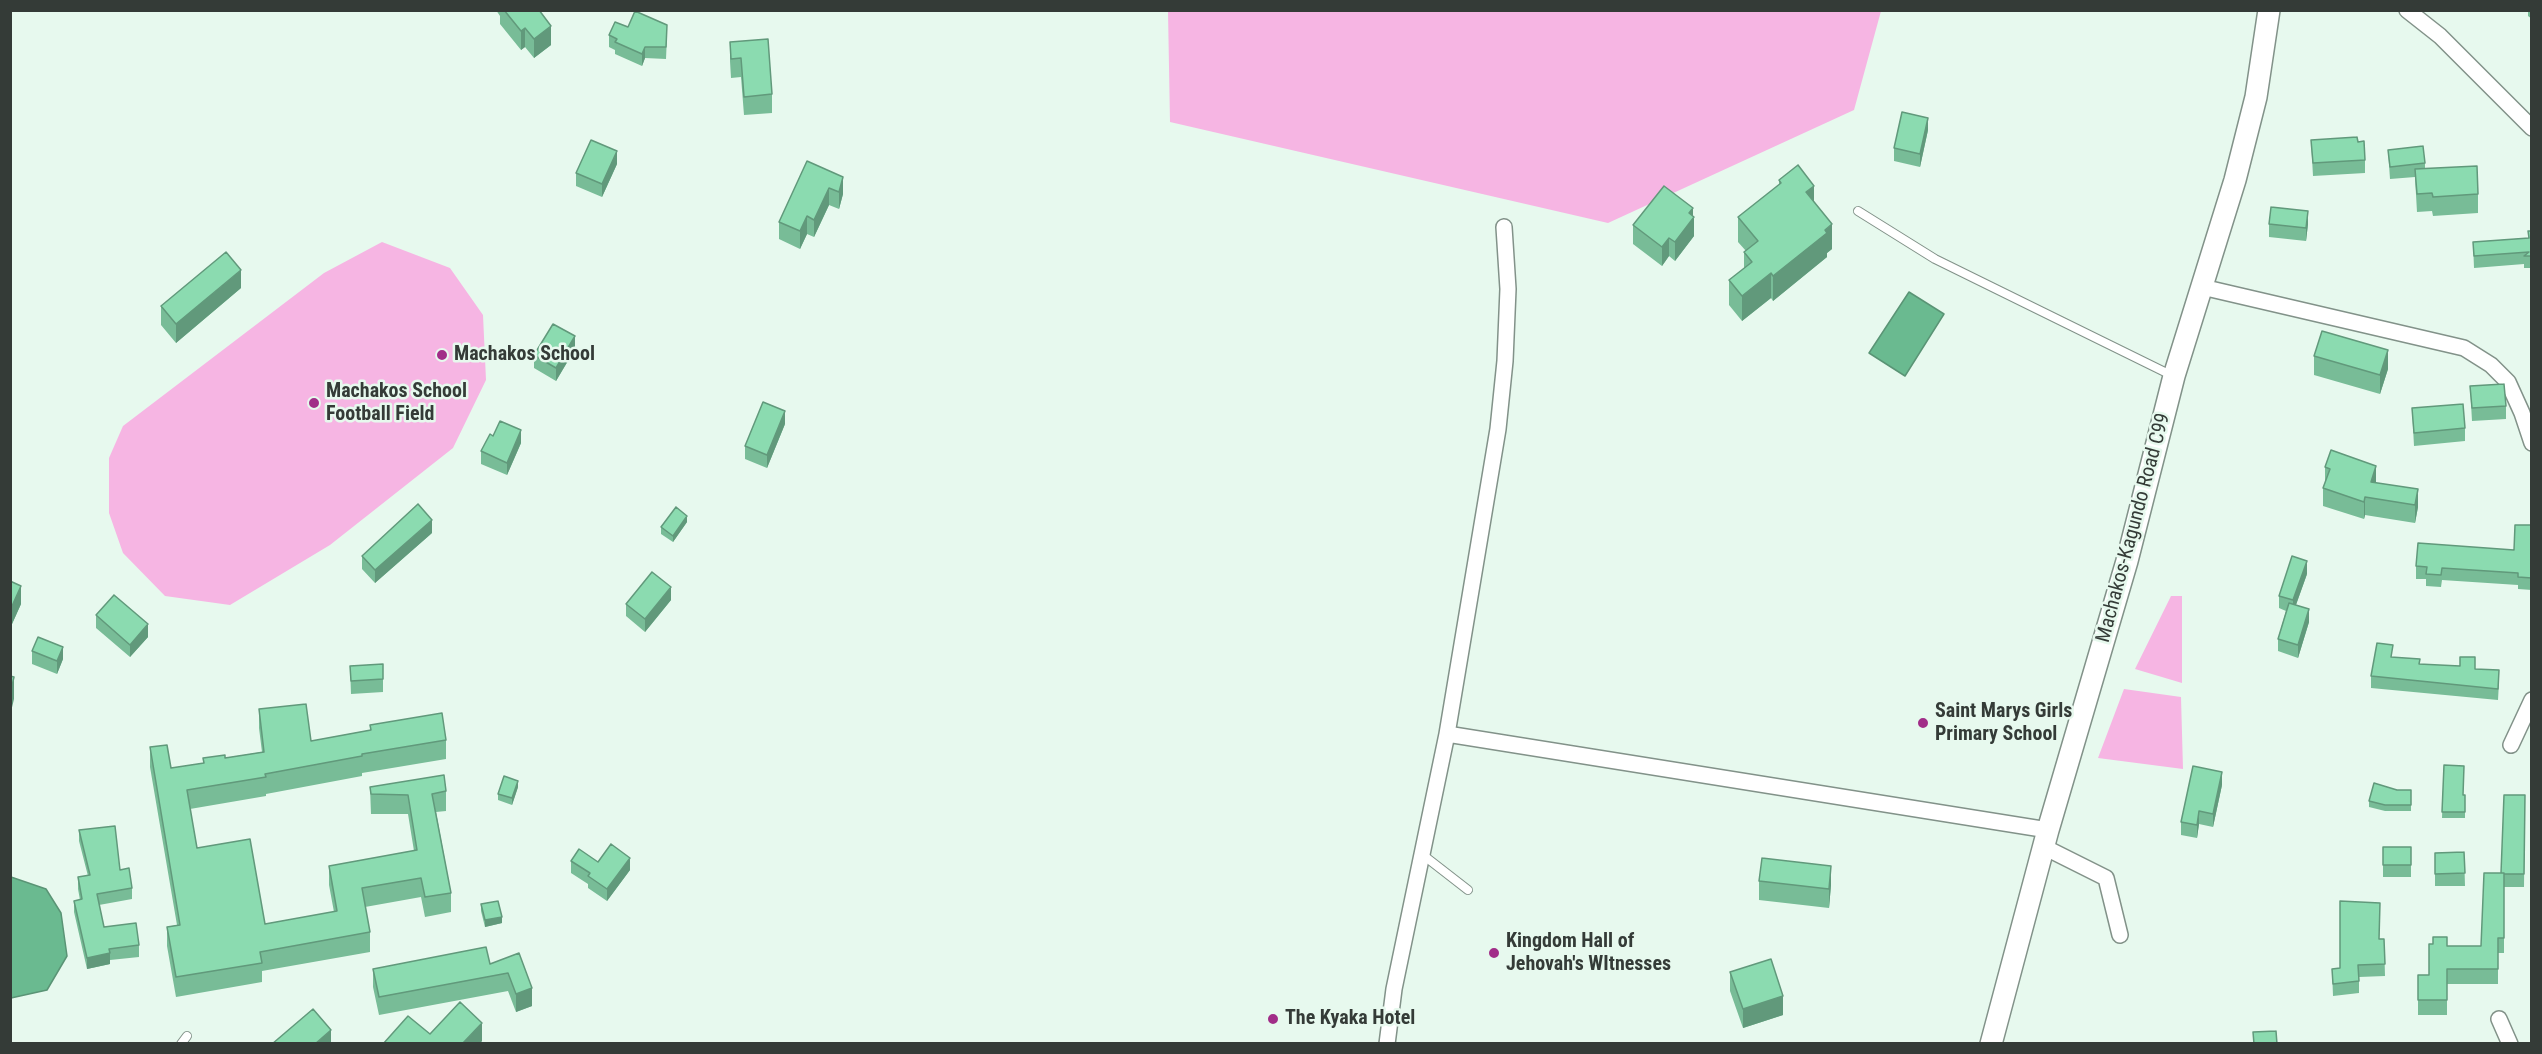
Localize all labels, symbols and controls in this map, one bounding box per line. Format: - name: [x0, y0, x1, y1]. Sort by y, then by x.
- place label: Machakos School: [454, 343, 595, 367]
- marker: Machakos School: [435, 348, 449, 362]
- place label: Machakos School Football Field: [326, 380, 467, 427]
- marker: Machakos School Football Field: [307, 396, 321, 410]
- street label: Machakos-Kagundo Road C99: [2092, 411, 2176, 645]
- place label: Saint Marys Girls Primary School: [1935, 700, 2072, 747]
- marker: Saint Marys Girls Primary School: [1916, 716, 1930, 730]
- place label: Kingdom Hall of Jehovah's WItnesses: [1506, 930, 1671, 977]
- marker: Kingdom Hall of Jehovah's WItnesses: [1487, 946, 1501, 960]
- place label: The Kyaka Hotel: [1285, 1007, 1415, 1031]
- marker: The Kyaka Hotel: [1266, 1012, 1280, 1026]

